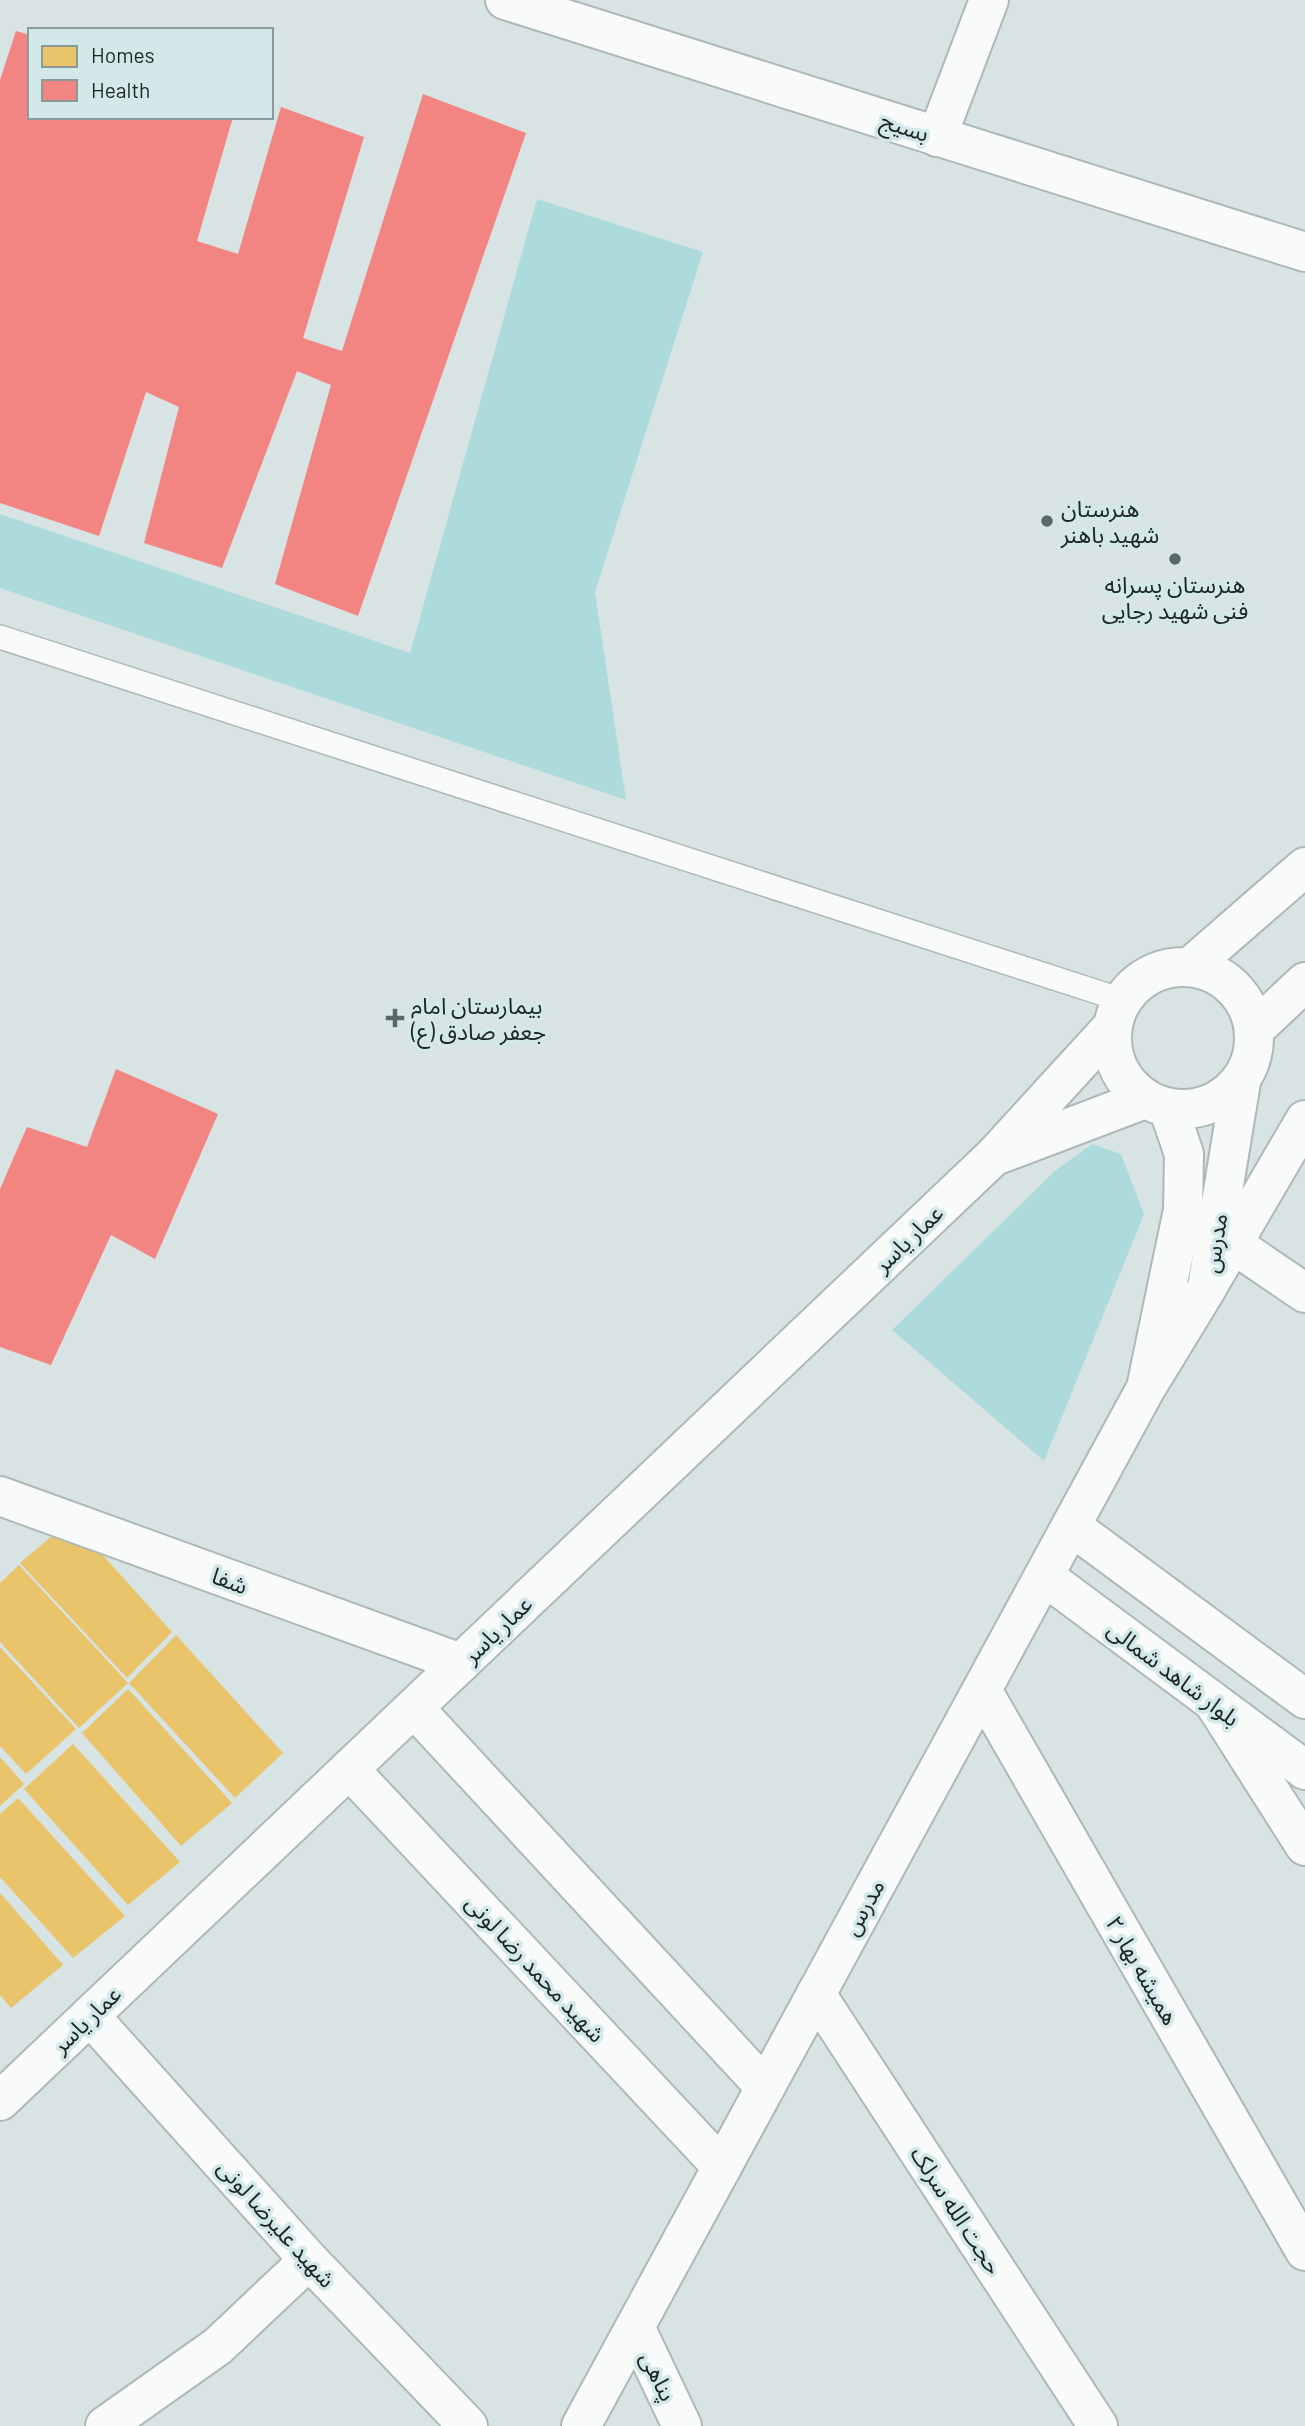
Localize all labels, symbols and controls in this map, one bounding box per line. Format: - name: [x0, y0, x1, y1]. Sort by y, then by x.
- legend: [28, 28, 273, 119]
- text: Homes: [91, 42, 155, 67]
- text: Health: [91, 77, 150, 102]
- street label: بسیج: [876, 105, 933, 151]
- place label: هنرستان شهید باهنر: [1060, 494, 1159, 549]
- marker: هنرستان شهید باهنر: [1039, 513, 1055, 529]
- marker: هنرستان پسرانه فنی شهید رجایی: [1167, 551, 1183, 567]
- place label: هنرستان پسرانه فنی شهید رجایی: [1102, 570, 1248, 625]
- place label: بیمارستان امام جعفر صادق (ع): [410, 991, 546, 1049]
- marker: بیمارستان امام جعفر صادق (ع): [385, 1008, 405, 1028]
- street label: عمار یاسر: [867, 1198, 949, 1279]
- street label: مدرس: [1195, 1211, 1233, 1275]
- street label: شفا: [208, 1561, 252, 1599]
- street label: عمار یاسر: [456, 1589, 538, 1670]
- street label: بلوار شاهد شمالی: [1102, 1614, 1246, 1733]
- street label: مدرس: [836, 1874, 891, 1940]
- street label: شهید محمد رضا لونی: [460, 1888, 612, 2048]
- street label: همیشه بهار ۲: [1100, 1911, 1185, 2030]
- street label: عمار یاسر: [45, 1979, 127, 2060]
- street label: حجت الله سرلک: [904, 2141, 1009, 2280]
- street label: شهید علیرضا لونی: [211, 2153, 342, 2293]
- street label: پناهی: [633, 2347, 683, 2406]

